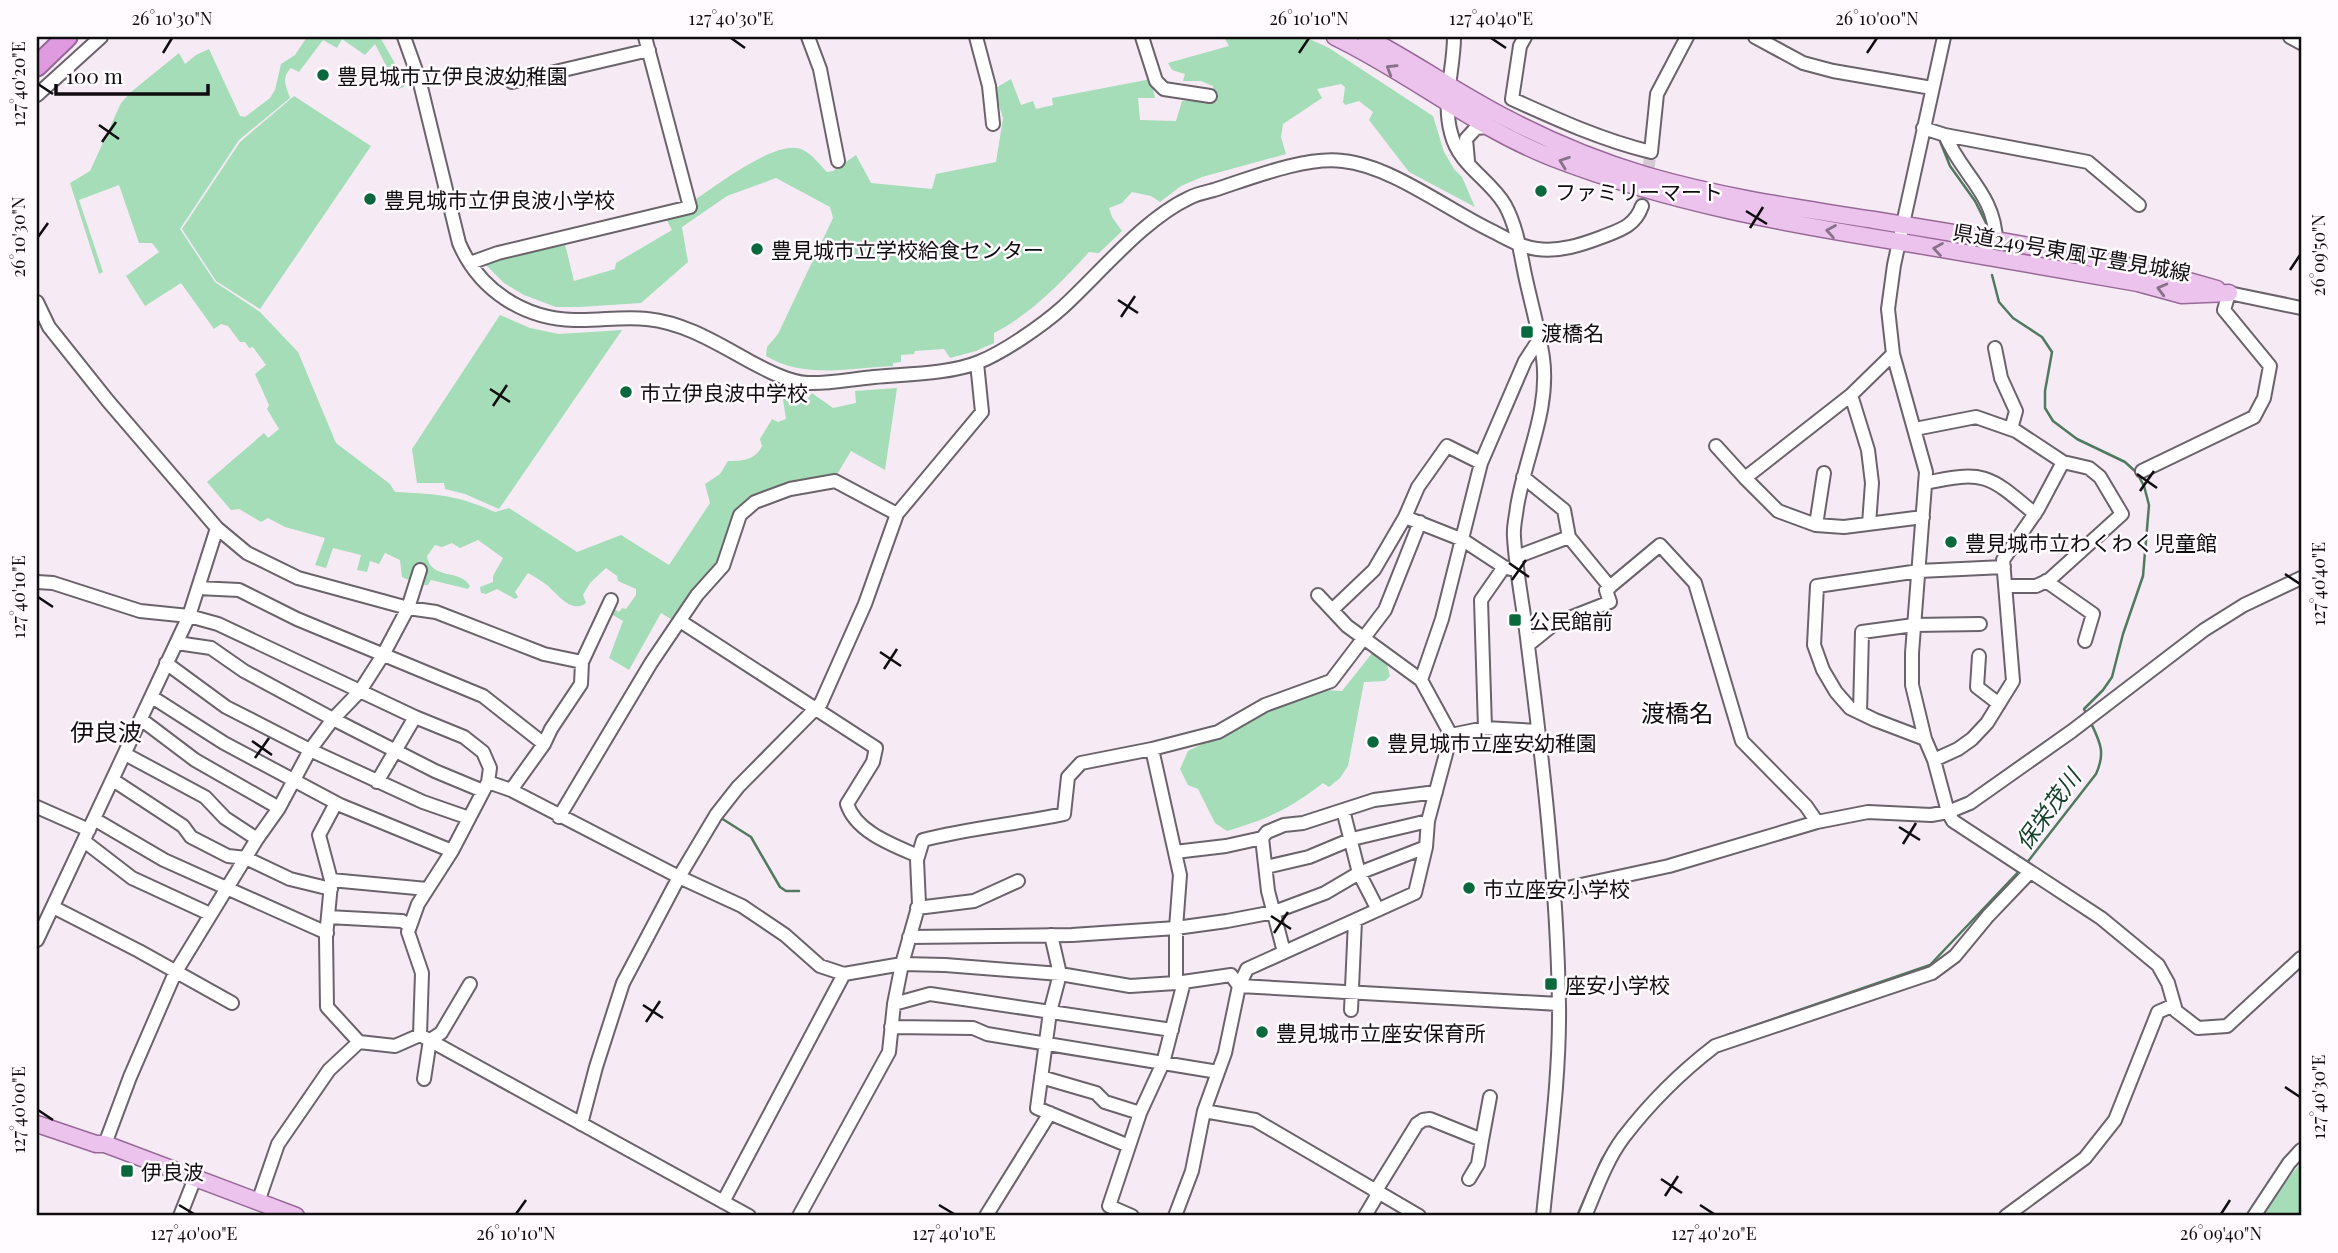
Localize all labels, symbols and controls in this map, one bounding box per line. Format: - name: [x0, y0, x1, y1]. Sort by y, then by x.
- text: 26°10'30"N: [131, 6, 213, 30]
- text: 127°40'30"E: [689, 6, 773, 30]
- text: 26°10'10"N: [1269, 6, 1349, 30]
- text: 127°40'40"E: [1449, 6, 1533, 30]
- text: 26°10'00"N: [1835, 6, 1919, 30]
- text: 127°40'20"E: [6, 41, 30, 127]
- scale bar: [56, 52, 208, 96]
- text: 100 m: [66, 61, 123, 89]
- place label: 豊見城市立伊良波幼稚園: [337, 61, 568, 89]
- one-way arrow: [1386, 65, 1399, 78]
- marker: 豊見城市立伊良波幼稚園: [315, 67, 331, 83]
- one-way arrow: [1559, 156, 1571, 170]
- place label: ファミリーマート: [1555, 177, 1723, 205]
- marker: ファミリーマート: [1533, 183, 1549, 199]
- place label: 豊見城市立伊良波小学校: [384, 185, 615, 213]
- marker: 豊見城市立伊良波小学校: [362, 191, 378, 207]
- text: 26°10'30"N: [6, 196, 30, 278]
- text: 26°09'50"N: [2306, 214, 2330, 296]
- street label: 県道249号東風平豊見城線: [1951, 216, 2193, 286]
- one-way arrow: [1826, 224, 1837, 239]
- place label: 豊見城市立学校給食センター: [771, 235, 1044, 263]
- marker: 豊見城市立学校給食センター: [749, 241, 765, 257]
- one-way arrow: [1932, 242, 1944, 257]
- one-way arrow: [2156, 283, 2168, 298]
- place label: 渡橋名: [1541, 318, 1604, 346]
- marker: 渡橋名: [1519, 324, 1535, 340]
- place label: 市立伊良波中学校: [640, 378, 808, 406]
- marker: 市立伊良波中学校: [618, 384, 634, 400]
- place label: 豊見城市立わくわく児童館: [1965, 528, 2217, 556]
- marker: 豊見城市立わくわく児童館: [1943, 534, 1959, 550]
- text: 127°40'40"E: [2306, 542, 2330, 626]
- text: 127°40'10"E: [6, 555, 30, 639]
- place label: 公民館前: [1529, 606, 1613, 634]
- marker: 公民館前: [1507, 612, 1523, 628]
- district label: 渡橋名: [1641, 696, 1713, 728]
- district label: 伊良波: [70, 715, 142, 747]
- place label: 豊見城市立座安幼稚園: [1387, 728, 1597, 756]
- marker: 豊見城市立座安幼稚園: [1365, 734, 1381, 750]
- water label: 保栄茂川: [2007, 760, 2088, 855]
- place label: 市立座安小学校: [1483, 874, 1630, 902]
- marker: 市立座安小学校: [1461, 880, 1477, 896]
- place label: 座安小学校: [1565, 970, 1670, 998]
- marker: 座安小学校: [1543, 976, 1559, 992]
- place label: 豊見城市立座安保育所: [1276, 1018, 1486, 1046]
- marker: 豊見城市立座安保育所: [1254, 1024, 1270, 1040]
- text: 127°40'30"E: [2306, 1055, 2330, 1139]
- text: 127°40'00"E: [6, 1066, 30, 1154]
- place label: 伊良波: [141, 1157, 204, 1185]
- marker: 伊良波: [119, 1163, 135, 1179]
- text: 127°40'00"E: [150, 1221, 238, 1245]
- text: 26°10'10"N: [476, 1221, 556, 1245]
- text: 127°40'10"E: [912, 1221, 996, 1245]
- text: 127°40'20"E: [1671, 1221, 1757, 1245]
- text: 26°09'40"N: [2180, 1221, 2262, 1245]

